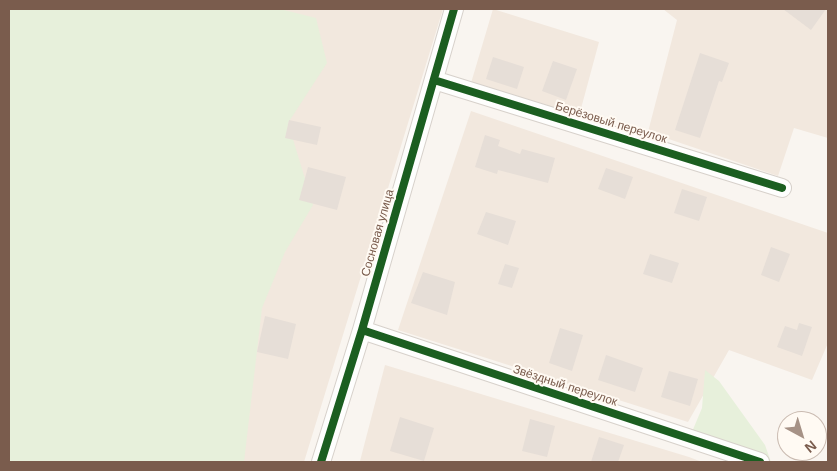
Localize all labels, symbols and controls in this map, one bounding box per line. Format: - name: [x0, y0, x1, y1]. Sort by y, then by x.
- street label: Берёзовый переулок: [553, 99, 669, 147]
- street label: Сосновая улица: [359, 188, 397, 278]
- street label: Звёздный переулок: [511, 362, 619, 410]
- north arrow: [777, 411, 827, 461]
- text: N: [802, 437, 820, 456]

